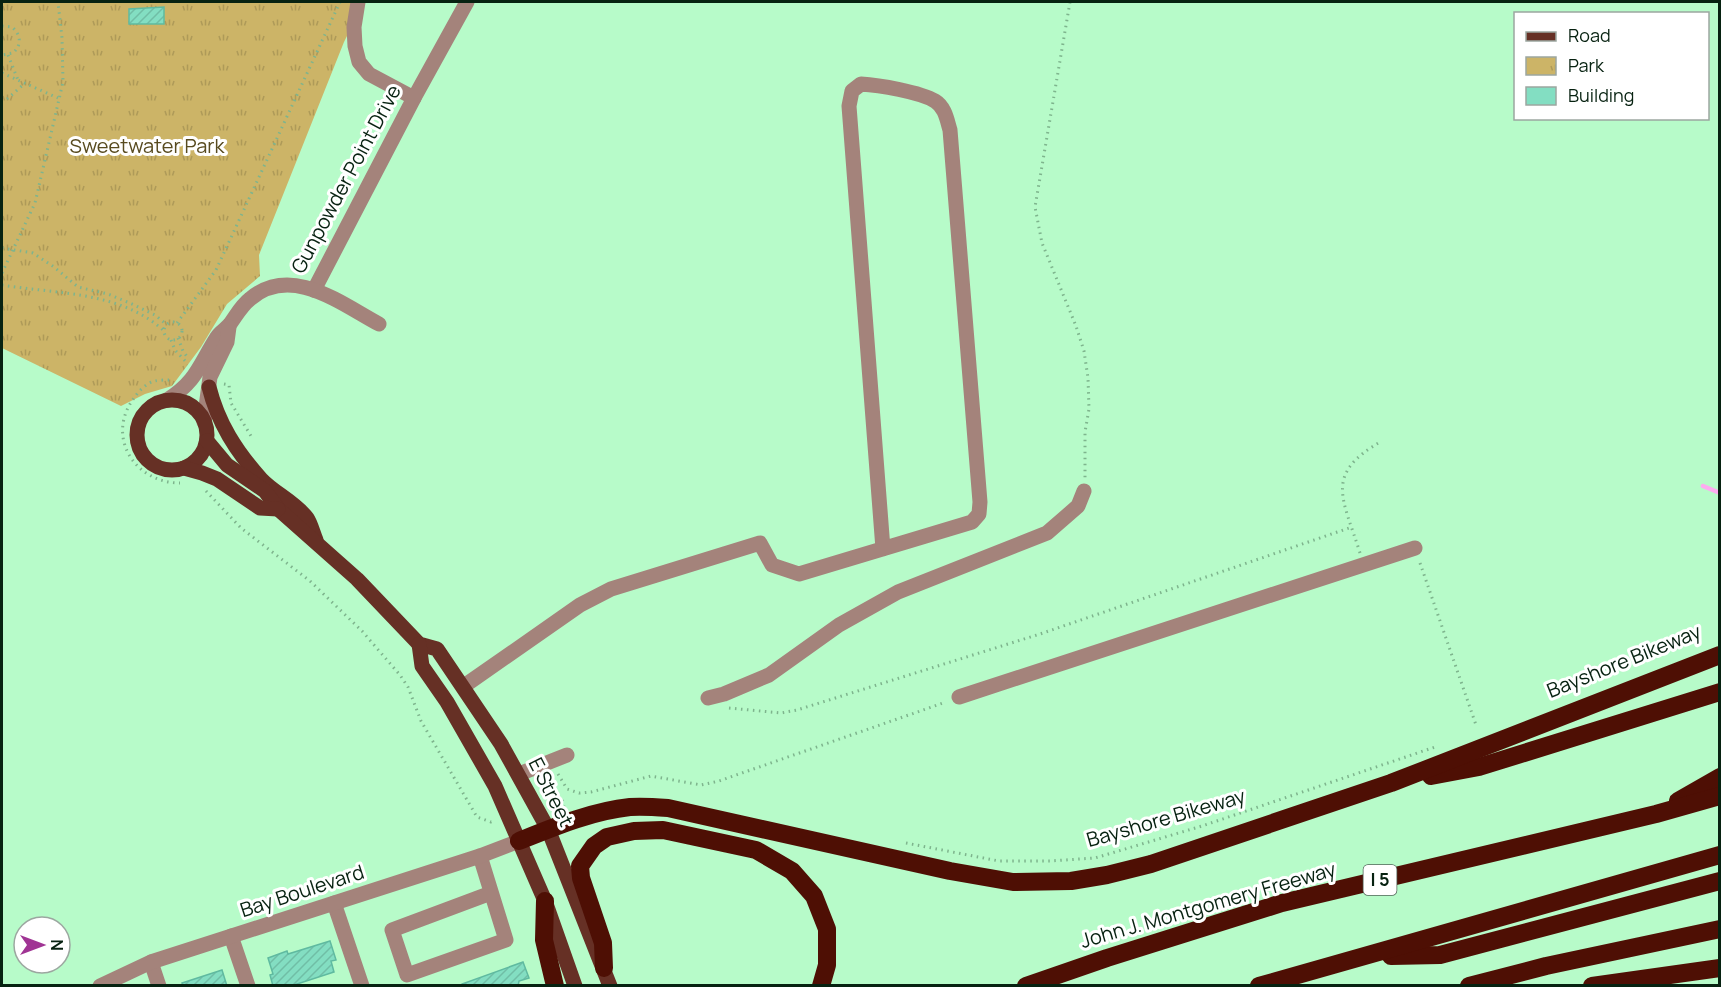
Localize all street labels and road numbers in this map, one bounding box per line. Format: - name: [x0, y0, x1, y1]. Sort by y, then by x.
- street label: Gunpowder Point Drive: [284, 80, 407, 278]
- street label: Bayshore Bikeway: [1543, 617, 1705, 704]
- street label: E Street: [523, 753, 580, 831]
- street label: Bayshore Bikeway: [1083, 782, 1249, 853]
- street label: John J. Montgomery Freeway: [1077, 855, 1339, 954]
- street label: Bay Boulevard: [236, 858, 367, 923]
- road number: I 5: [1364, 865, 1396, 895]

